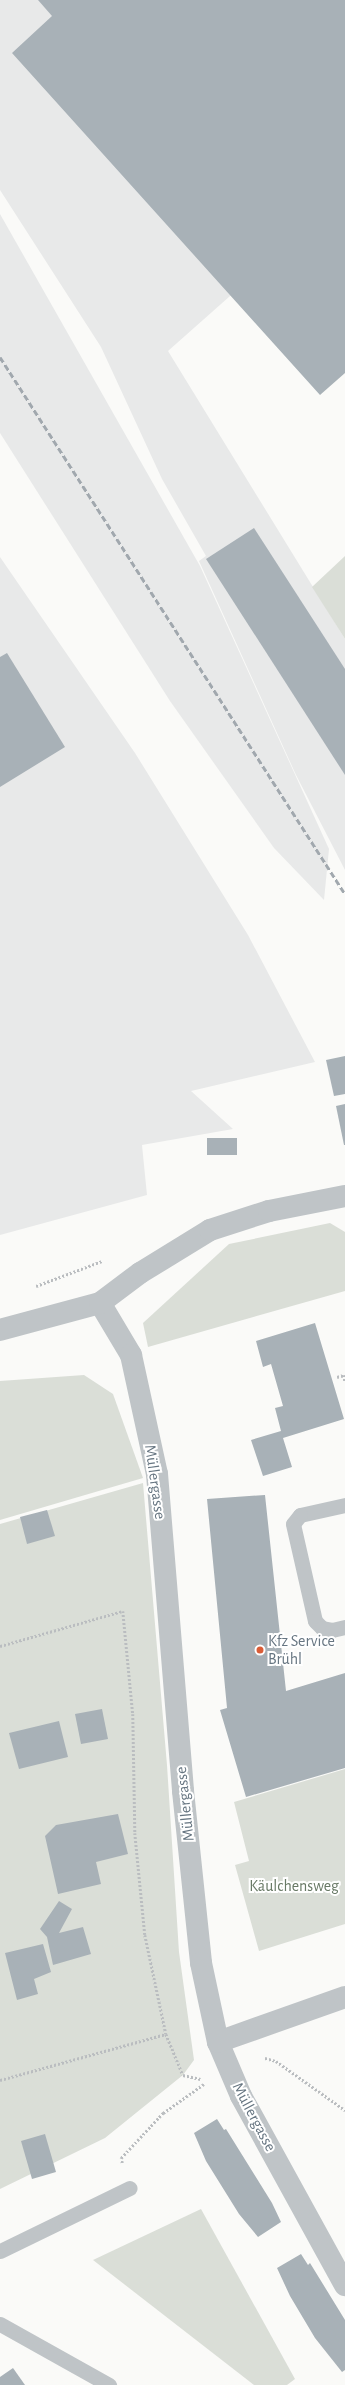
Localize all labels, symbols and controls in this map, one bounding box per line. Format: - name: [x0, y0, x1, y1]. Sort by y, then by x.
- street label: Müllergasse: [140, 1443, 170, 1521]
- place label: Kfz Service Brühl: [268, 1631, 335, 1669]
- marker: Kfz Service Brühl: [255, 1645, 265, 1655]
- street label: Müllergasse: [172, 1766, 198, 1842]
- park label: Käulchensweg: [249, 1876, 339, 1896]
- street label: Müllergasse: [228, 2079, 280, 2155]

